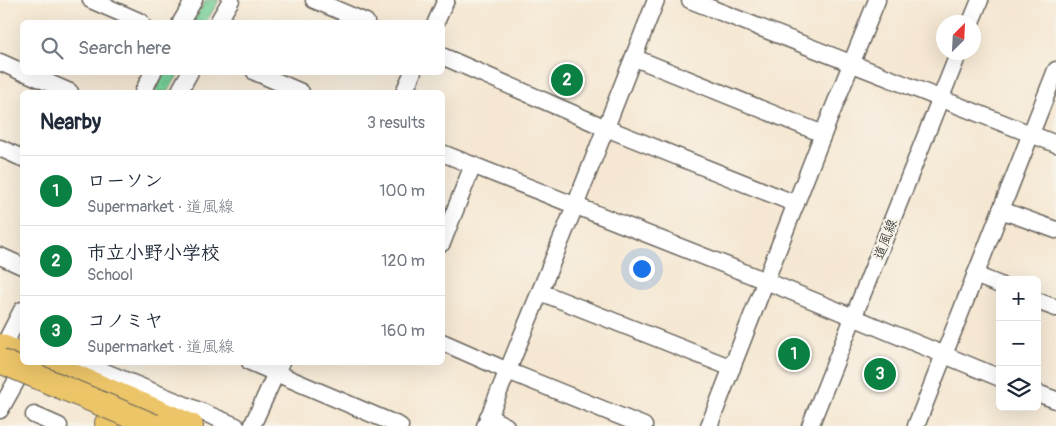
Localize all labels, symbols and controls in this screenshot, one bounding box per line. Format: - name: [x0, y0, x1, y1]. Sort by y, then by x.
- north arrow: [936, 15, 981, 60]
- search box: [20, 20, 445, 75]
- icon: search: [38, 34, 66, 62]
- text: Search here: [78, 36, 171, 60]
- pin: 2: [551, 61, 583, 99]
- text: Nearby: [40, 109, 101, 136]
- text: 3 results: [367, 113, 425, 133]
- text: ローソン: [87, 169, 163, 193]
- text: 1: [53, 181, 59, 201]
- text: 100 m: [379, 181, 425, 201]
- text: Supermarket · 道風線: [87, 197, 234, 217]
- street label: 道風線: [870, 217, 901, 262]
- text: 市立小野小学校: [87, 241, 220, 265]
- text: 2: [52, 251, 60, 271]
- text: 120 m: [381, 251, 425, 271]
- your location: [629, 256, 655, 282]
- text: School: [87, 265, 133, 285]
- map controls: [996, 276, 1041, 411]
- button: +: [996, 276, 1041, 321]
- text: コノミヤ: [87, 309, 163, 333]
- text: 3: [52, 321, 60, 341]
- text: 160 m: [381, 321, 425, 341]
- button: −: [996, 321, 1041, 366]
- pin: 1: [778, 335, 810, 373]
- text: Supermarket · 道風線: [87, 337, 234, 357]
- pin: 3: [864, 355, 896, 393]
- button: layers: [996, 366, 1041, 411]

